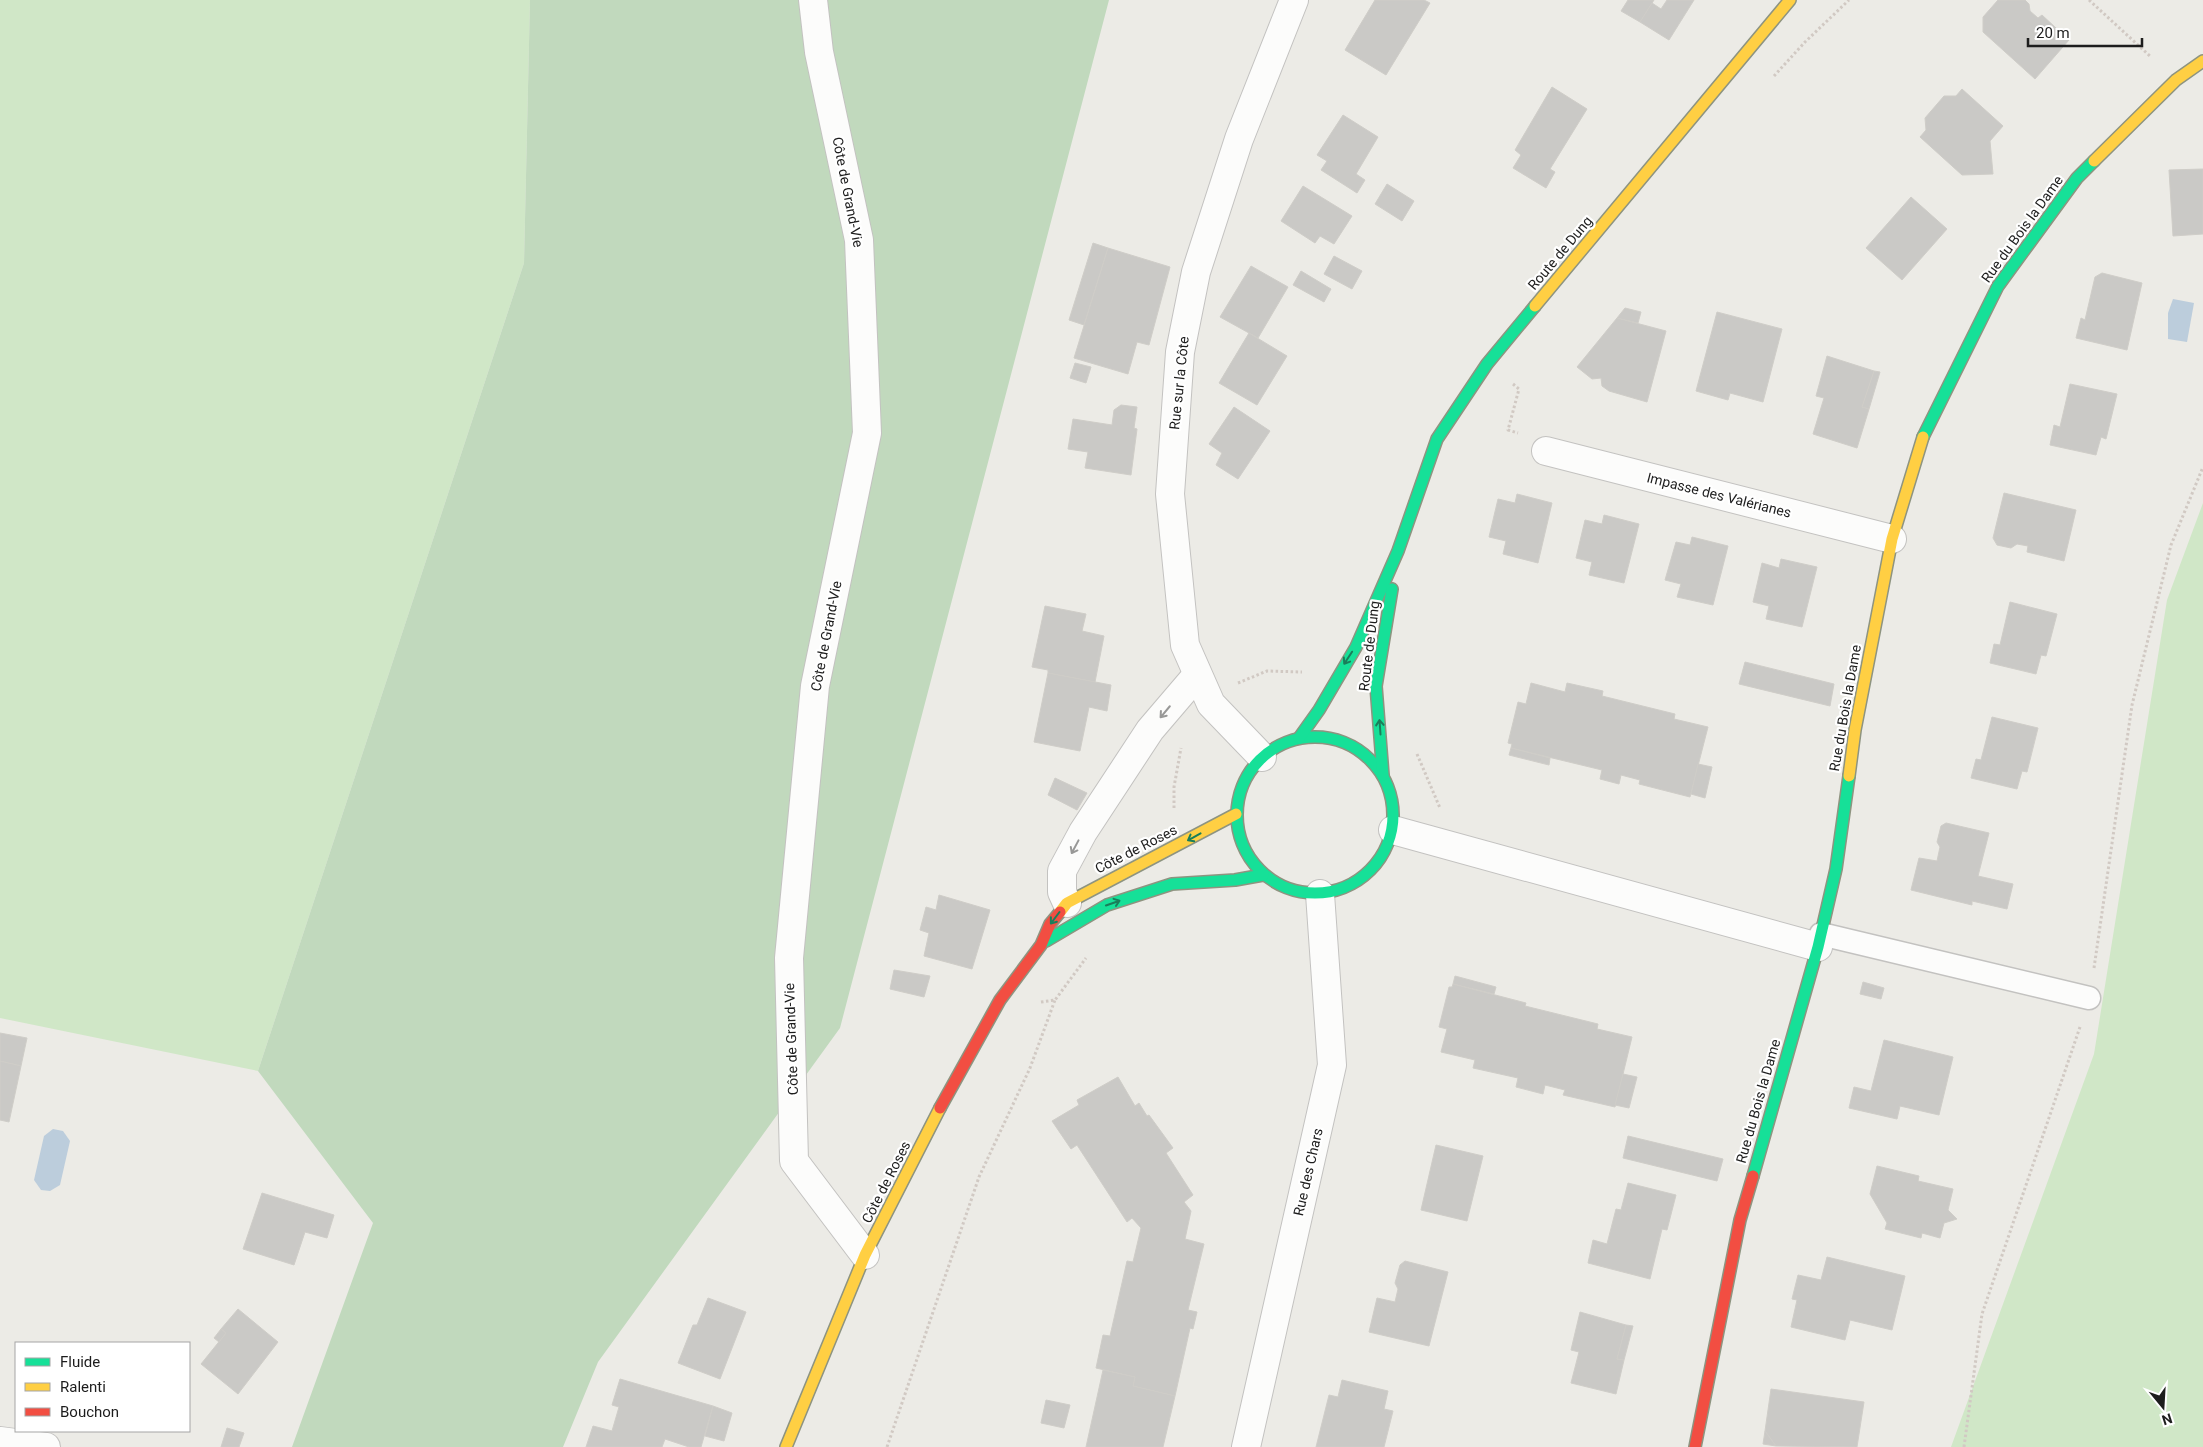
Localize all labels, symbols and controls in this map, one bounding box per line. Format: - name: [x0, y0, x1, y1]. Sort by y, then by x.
- scale bar: [2028, 15, 2142, 47]
- text: 20 m: [2036, 24, 2070, 42]
- street label: Côte de Grand-Vie: [829, 135, 867, 249]
- street label: Rue du Bois la Dame: [1978, 172, 2066, 286]
- street label: Route de Dung: [1525, 213, 1595, 293]
- street label: Rue sur la Côte: [1166, 335, 1192, 431]
- street label: Impasse des Valérianes: [1645, 469, 1793, 521]
- street label: Côte de Grand-Vie: [807, 579, 845, 693]
- street label: Route de Dung: [1356, 600, 1382, 692]
- street label: Rue du Bois la Dame: [1826, 644, 1864, 772]
- one-way arrow: [1343, 651, 1353, 665]
- one-way arrow: [1160, 705, 1171, 718]
- one-way arrow: [1375, 719, 1384, 735]
- street label: Côte de Roses: [1092, 821, 1180, 877]
- one-way arrow: [1186, 832, 1201, 842]
- one-way arrow: [1070, 839, 1079, 854]
- one-way arrow: [1105, 898, 1120, 907]
- one-way arrow: [1049, 911, 1060, 924]
- street label: Côte de Grand-Vie: [781, 983, 801, 1095]
- street label: Rue du Bois la Dame: [1733, 1037, 1783, 1165]
- street label: Rue des Chars: [1290, 1127, 1326, 1217]
- street label: Côte de Roses: [858, 1138, 914, 1226]
- legend: [15, 1342, 190, 1432]
- text: Fluide: [60, 1353, 100, 1371]
- text: Ralenti: [60, 1378, 106, 1396]
- north arrow: [2138, 1382, 2188, 1432]
- text: Bouchon: [60, 1403, 119, 1421]
- text: N: [2160, 1410, 2174, 1429]

